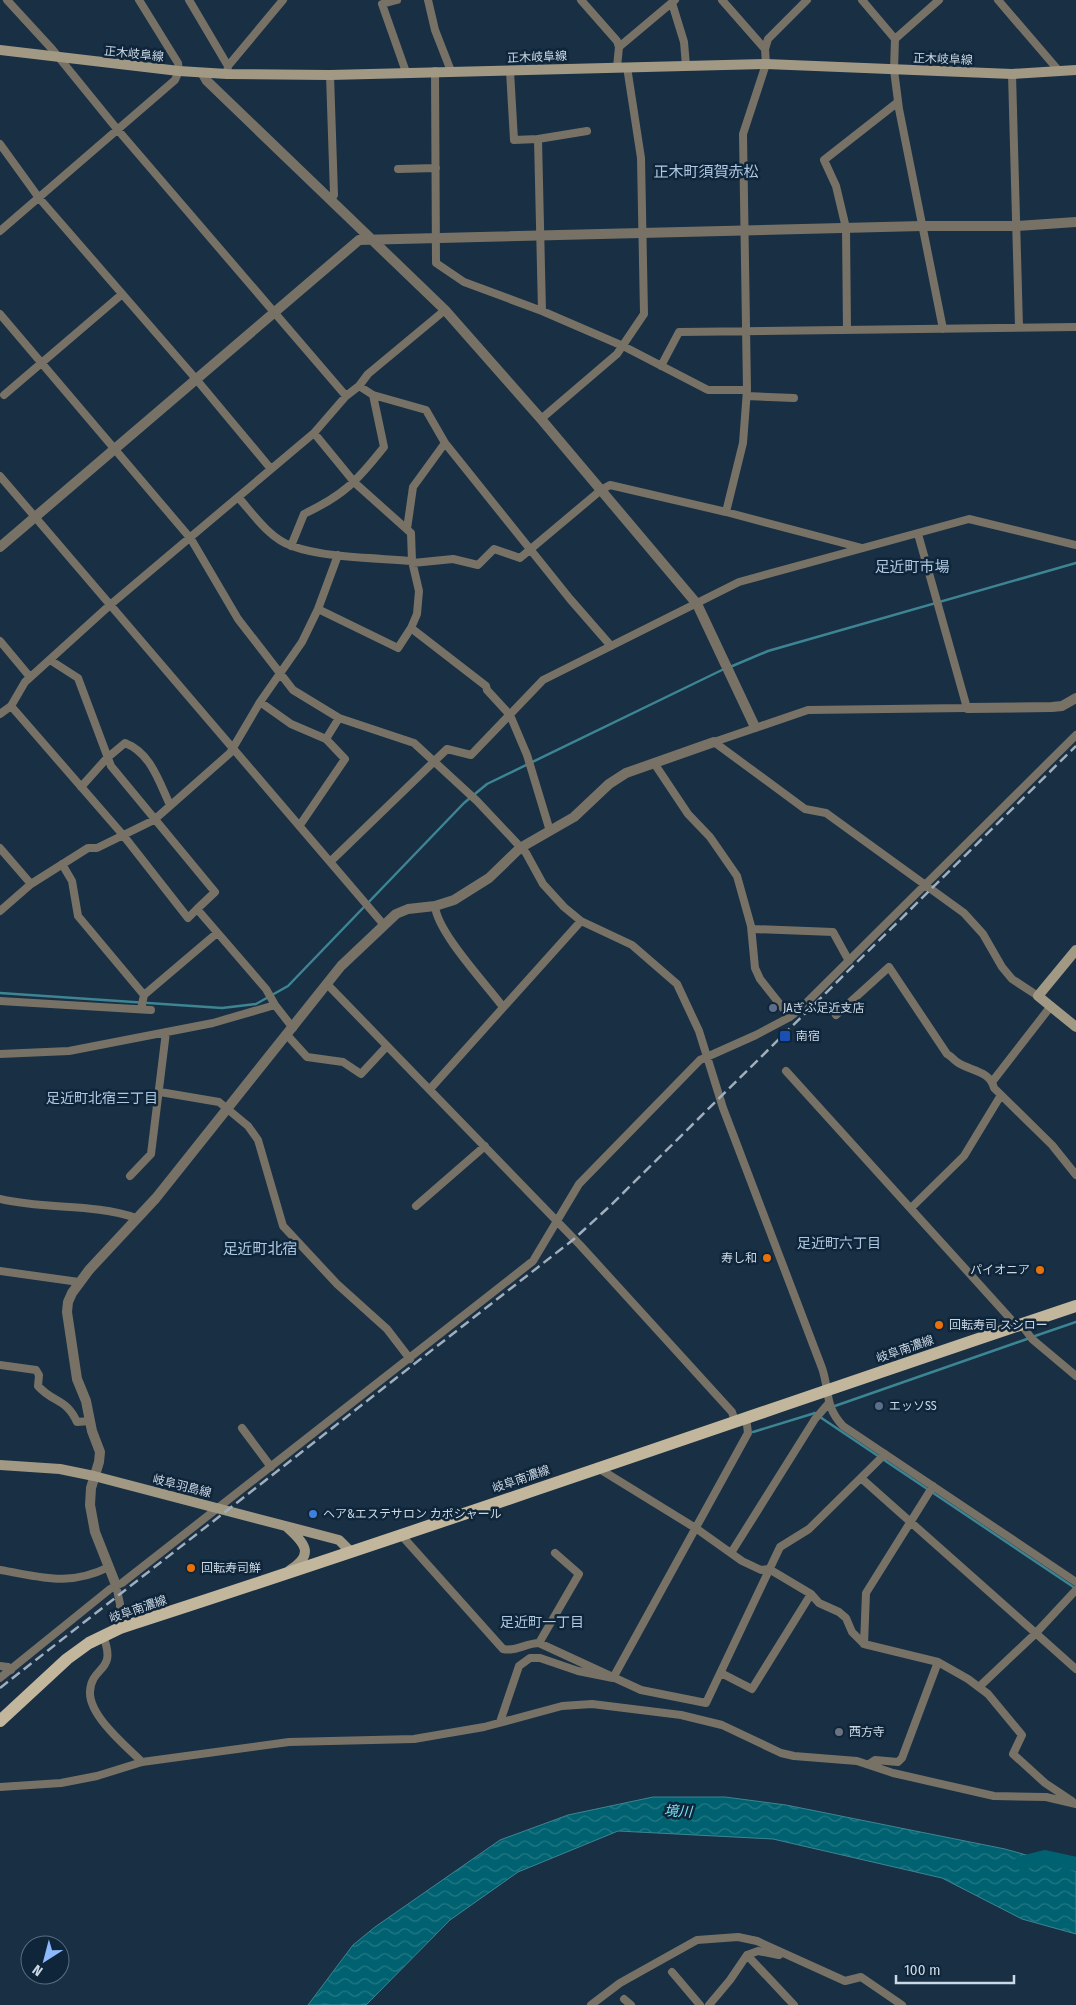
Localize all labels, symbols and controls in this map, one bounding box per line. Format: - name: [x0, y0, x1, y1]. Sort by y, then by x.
- street label: 正木岐阜線: [103, 44, 165, 64]
- street label: 正木岐阜線: [507, 49, 567, 65]
- street label: 正木岐阜線: [913, 51, 973, 67]
- district label: 正木町須賀赤松: [653, 163, 759, 181]
- district label: 足近町市場: [874, 558, 950, 576]
- place label: JAぎふ足近支店: [783, 1001, 865, 1015]
- marker: JAぎふ足近支店: [767, 1002, 779, 1014]
- marker: 南宿: [778, 1029, 792, 1043]
- place label: 南宿: [796, 1029, 820, 1043]
- district label: 足近町北宿三丁目: [46, 1090, 158, 1107]
- district label: 足近町六丁目: [797, 1235, 881, 1252]
- district label: 足近町北宿: [222, 1240, 298, 1258]
- place label: 寿し和: [721, 1251, 757, 1265]
- marker: 寿し和: [761, 1252, 773, 1264]
- place label: パイオニア: [970, 1263, 1030, 1277]
- marker: パイオニア: [1034, 1264, 1046, 1276]
- place label: 回転寿司 スシロー: [949, 1318, 1048, 1332]
- marker: 回転寿司 スシロー: [933, 1319, 945, 1331]
- street label: 岐阜南濃線: [874, 1333, 936, 1365]
- place label: エッソSS: [889, 1399, 937, 1413]
- marker: エッソSS: [873, 1400, 885, 1412]
- street label: 岐阜南濃線: [490, 1463, 552, 1495]
- street label: 岐阜羽島線: [151, 1472, 213, 1500]
- place label: ヘア&エステサロン カポシャール: [323, 1507, 502, 1521]
- marker: ヘア&エステサロン カポシャール: [307, 1508, 319, 1520]
- place label: 回転寿司鮮: [201, 1561, 261, 1575]
- marker: 回転寿司鮮: [185, 1562, 197, 1574]
- street label: 岐阜南濃線: [107, 1593, 169, 1625]
- district label: 足近町一丁目: [500, 1614, 584, 1631]
- place label: 西方寺: [849, 1725, 885, 1739]
- marker: 西方寺: [833, 1726, 845, 1738]
- water label: 境川: [664, 1802, 694, 1821]
- north arrow: [20, 1935, 70, 1985]
- scale bar: [896, 1952, 1014, 1984]
- text: N: [29, 1961, 46, 1979]
- text: 100 m: [904, 1961, 941, 1979]

